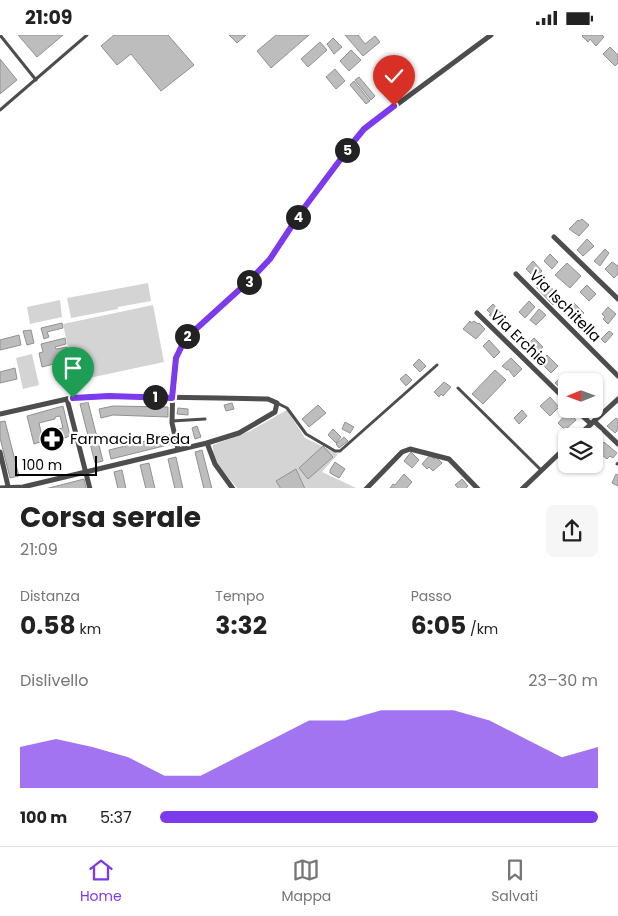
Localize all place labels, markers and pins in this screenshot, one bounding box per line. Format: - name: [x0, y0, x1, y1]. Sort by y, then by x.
- pin: [373, 55, 415, 106]
- pin: 5: [334, 137, 360, 163]
- pin: 4: [286, 205, 310, 229]
- pin: 3: [236, 269, 262, 295]
- pin: 2: [174, 323, 200, 349]
- pin: [52, 347, 94, 398]
- pin: 1: [142, 385, 168, 409]
- pharmacy icon: Farmacia Breda: [39, 426, 65, 452]
- place label: Farmacia Breda: [70, 428, 190, 449]

